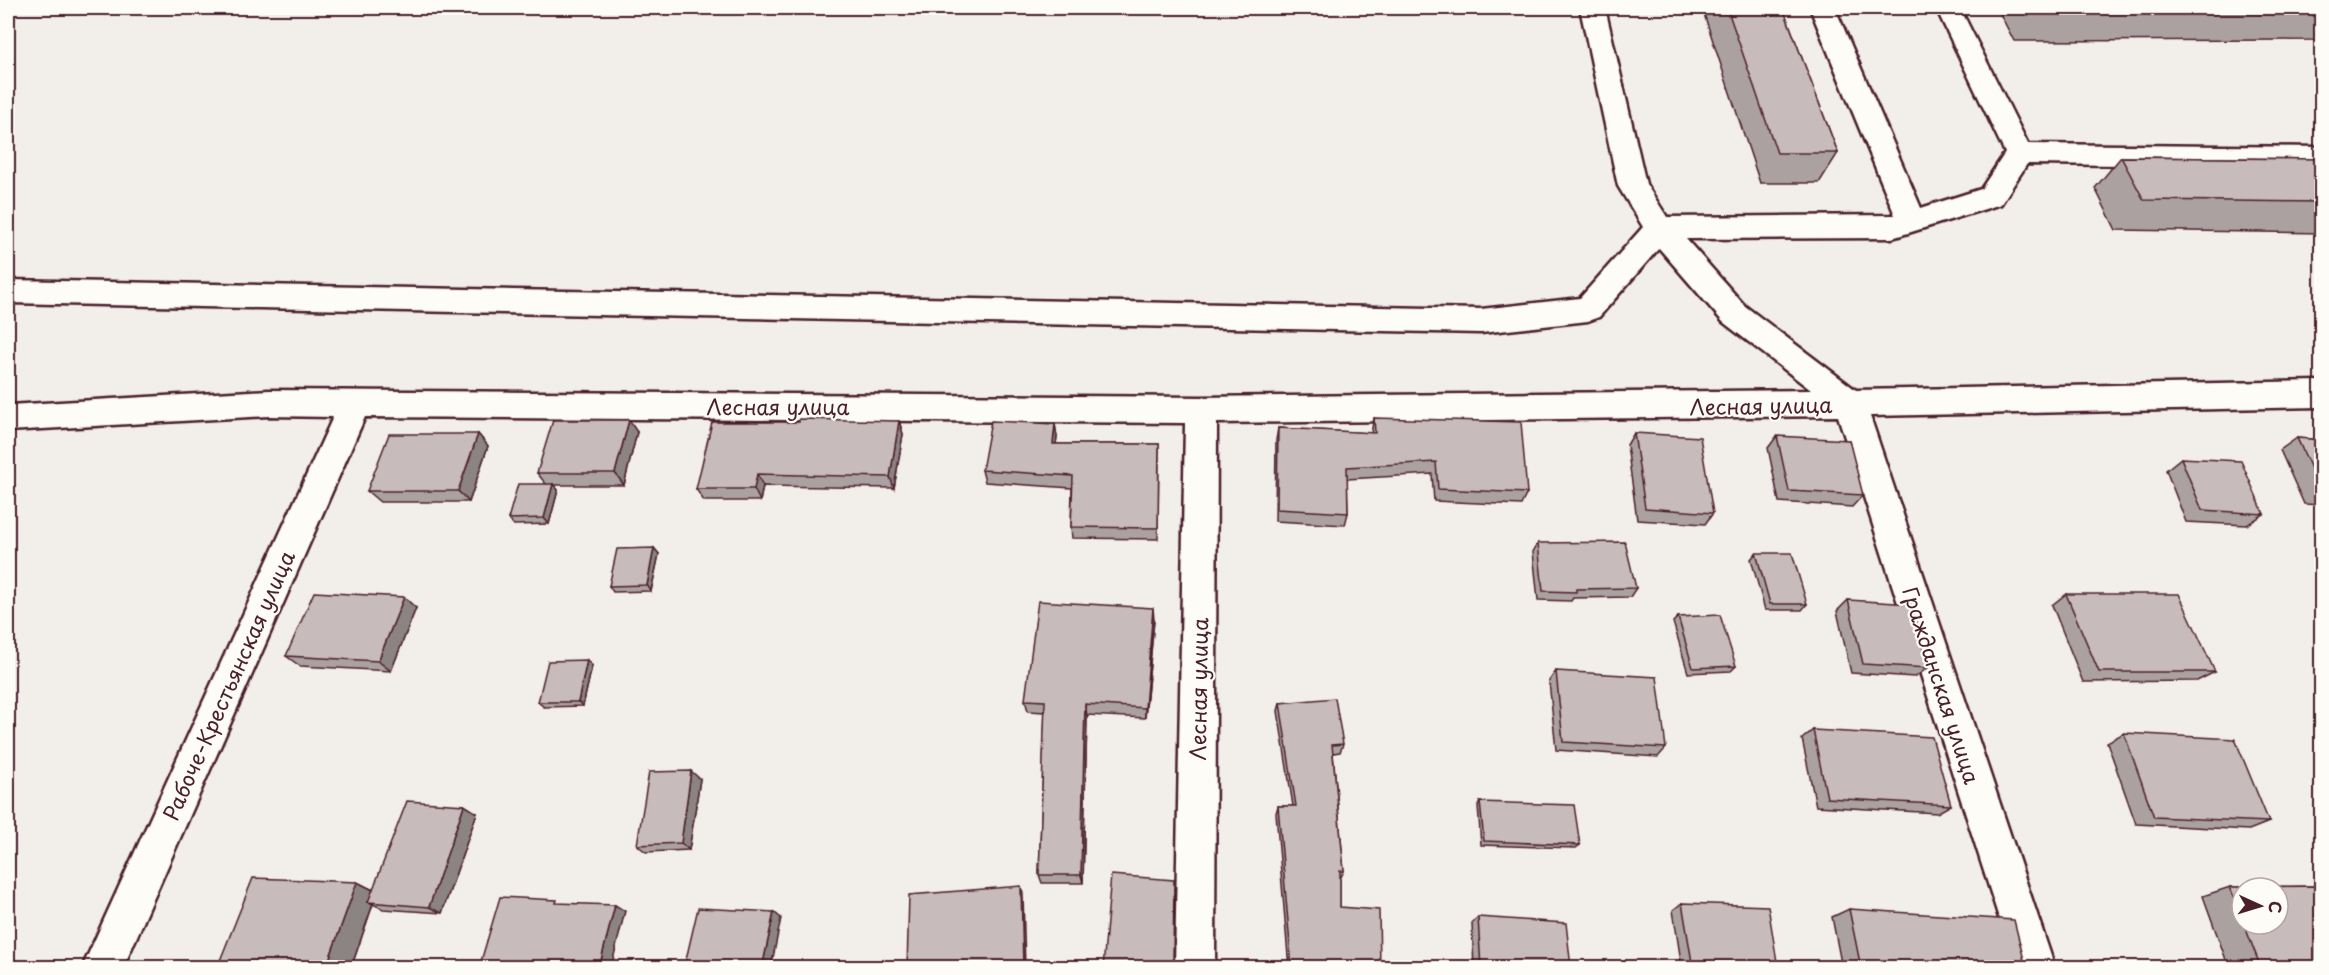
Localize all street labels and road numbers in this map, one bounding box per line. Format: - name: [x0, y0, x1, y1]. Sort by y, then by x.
- street label: Лесная улица: [1689, 388, 1833, 422]
- street label: Лесная улица: [707, 390, 850, 422]
- street label: Рабоче-Крестьянская улица: [154, 544, 302, 825]
- street label: Гражданская улица: [1895, 582, 1989, 788]
- street label: Лесная улица: [1181, 617, 1215, 761]

